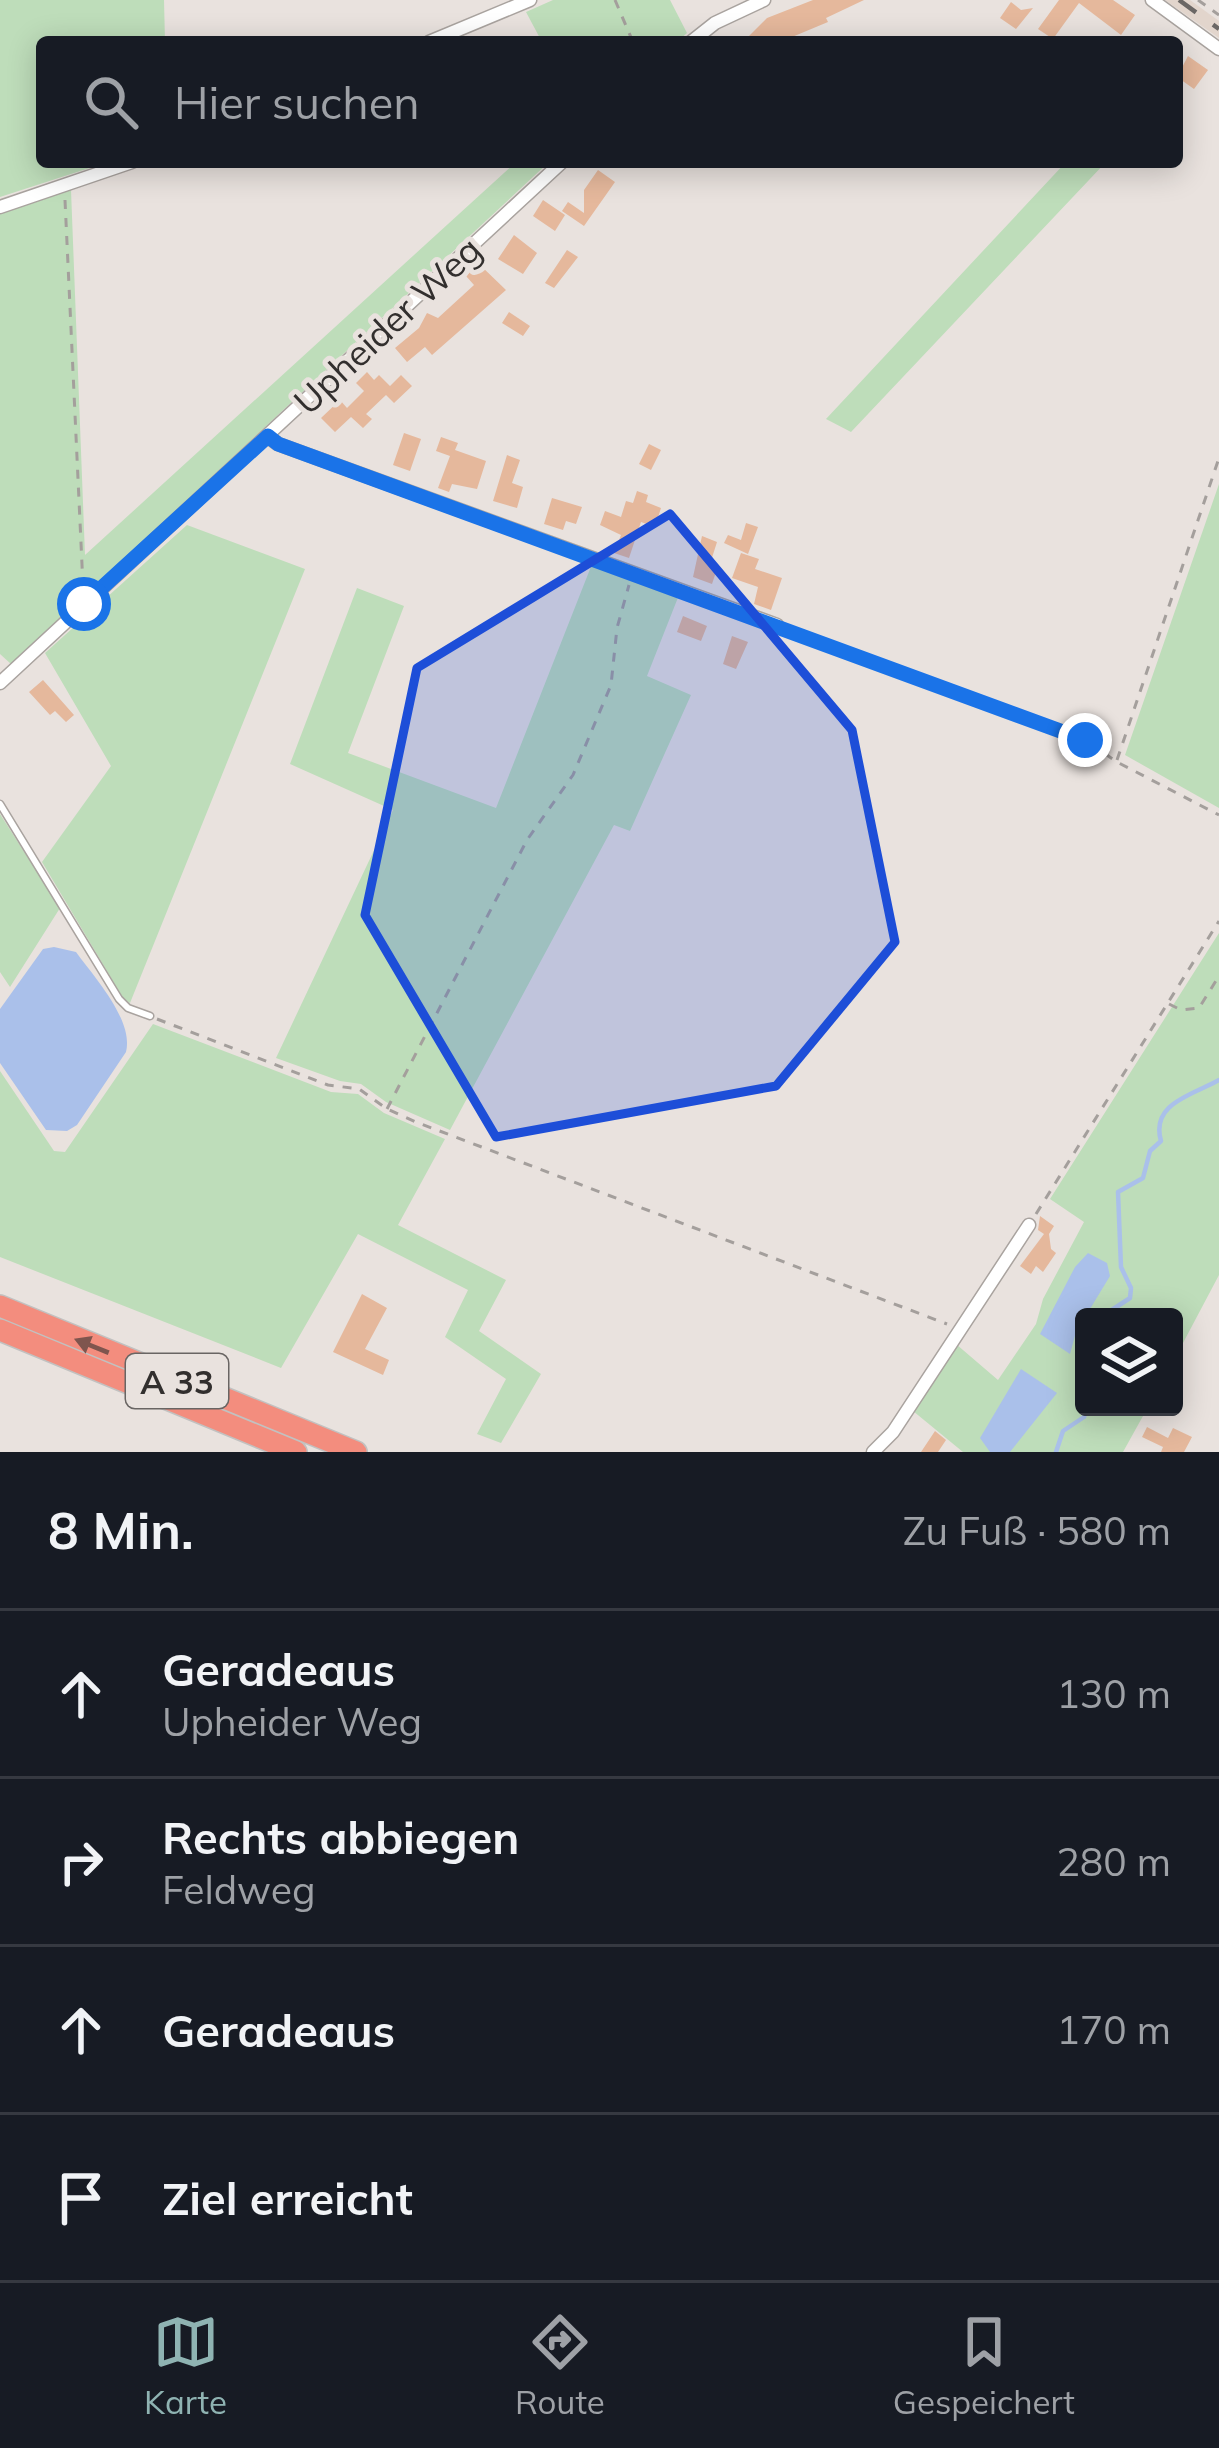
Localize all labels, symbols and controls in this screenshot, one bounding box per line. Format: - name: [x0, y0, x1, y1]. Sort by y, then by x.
- search box: [36, 36, 1183, 168]
- icon: search: [78, 69, 144, 135]
- text: Hier suchen: [174, 74, 420, 130]
- street label: Upheider Weg: [284, 227, 490, 423]
- route start: [57, 577, 111, 631]
- route end: [1058, 713, 1112, 767]
- map controls: [1075, 1308, 1183, 1416]
- button: layers: [1075, 1308, 1183, 1416]
- one-way arrow: [73, 1336, 109, 1355]
- road number: A 33: [126, 1354, 228, 1408]
- text: 8 Min.: [48, 1498, 194, 1562]
- text: Zu Fuß · 580 m: [903, 1506, 1171, 1555]
- text: Geradeaus: [162, 1641, 395, 1697]
- icon: ahead: [48, 1661, 114, 1727]
- text: 130 m: [1056, 1669, 1171, 1718]
- text: Upheider Weg: [162, 1697, 422, 1746]
- text: Rechts abbiegen: [162, 1809, 519, 1865]
- icon: right: [48, 1829, 114, 1895]
- text: 280 m: [1056, 1837, 1171, 1886]
- text: Feldweg: [162, 1865, 315, 1914]
- icon: ahead: [48, 1997, 114, 2063]
- text: Geradeaus: [162, 2002, 395, 2058]
- text: 170 m: [1056, 2005, 1171, 2054]
- icon: arrive: [48, 2165, 114, 2231]
- text: Ziel erreicht: [162, 2170, 413, 2226]
- tab: Karte: [144, 2309, 227, 2422]
- tab: Route: [515, 2309, 605, 2422]
- tab: Gespeichert: [893, 2309, 1075, 2422]

